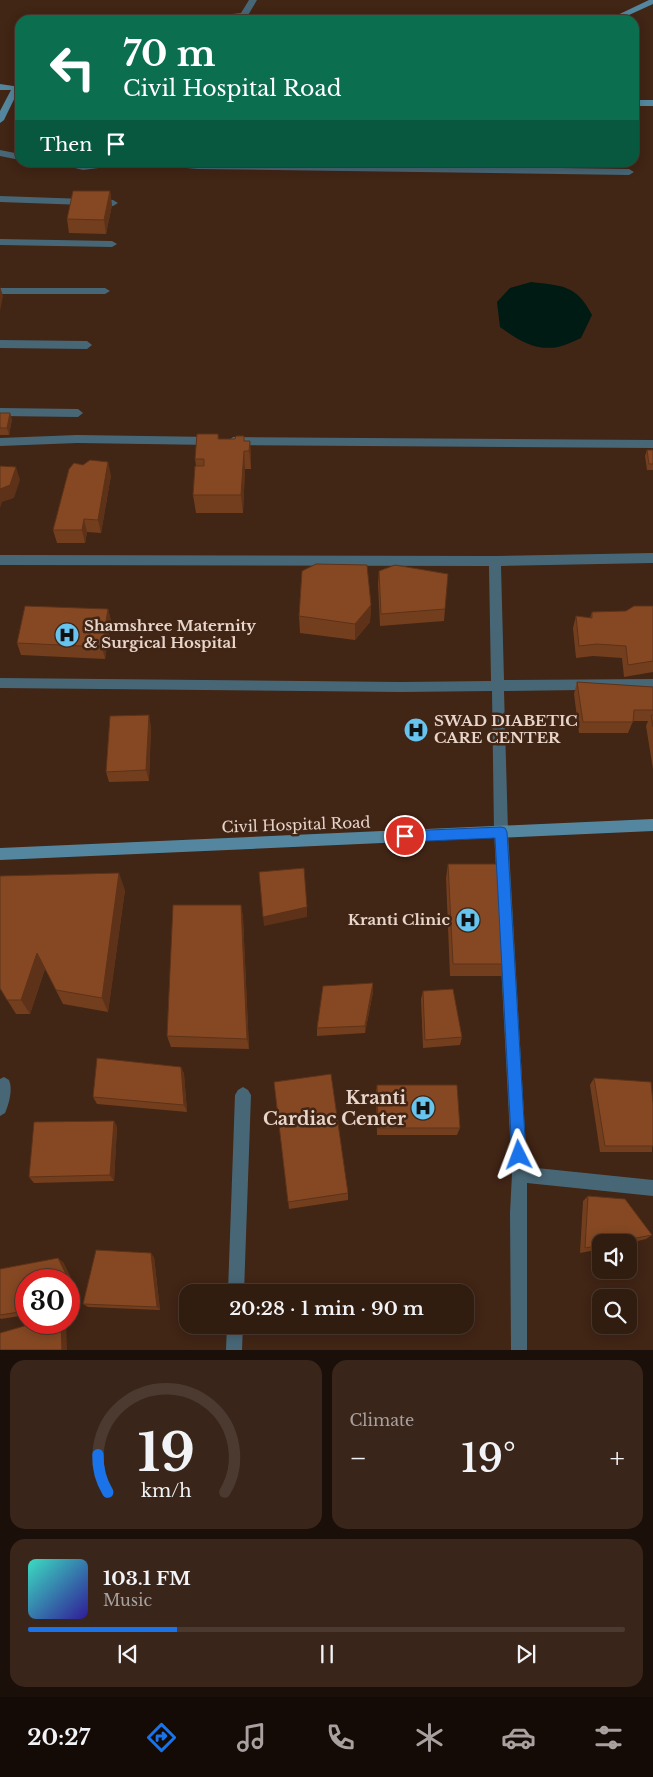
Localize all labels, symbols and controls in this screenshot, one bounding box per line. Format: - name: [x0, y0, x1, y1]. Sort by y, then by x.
- text: 70 m: [123, 32, 216, 75]
- icon: left: [40, 35, 105, 100]
- text: Civil Hospital Road: [123, 75, 342, 102]
- icon: arrive: [102, 130, 130, 158]
- text: Then: [40, 133, 92, 156]
- place label: Shamshree Maternity & Surgical Hospital: [84, 616, 256, 652]
- hospital icon: Shamshree Maternity & Surgical Hospital: [54, 622, 80, 648]
- place label: SWAD DIABETIC CARE CENTER: [434, 711, 578, 747]
- hospital icon: SWAD DIABETIC CARE CENTER: [403, 717, 429, 743]
- street label: Civil Hospital Road: [221, 812, 371, 837]
- pin: [384, 815, 426, 857]
- icon: arrive: [391, 822, 419, 850]
- hospital icon: Kranti Clinic: [455, 907, 481, 933]
- place label: Kranti Clinic: [348, 910, 451, 929]
- place label: Kranti Cardiac Center: [263, 1087, 406, 1130]
- hospital icon: Kranti Cardiac Center: [410, 1095, 436, 1121]
- position arrow: [492, 1128, 544, 1180]
- map controls: [592, 1234, 637, 1334]
- button: sound: [592, 1234, 637, 1279]
- speed limit sign: 30: [15, 1269, 80, 1334]
- button: search: [592, 1289, 637, 1334]
- text: 20:28 · 1 min · 90 m: [229, 1297, 424, 1320]
- text: Climate: [350, 1410, 414, 1430]
- text: 19: [137, 1421, 195, 1485]
- text: 19°: [461, 1435, 516, 1482]
- text: −: [350, 1441, 367, 1476]
- text: +: [610, 1441, 625, 1476]
- text: km/h: [140, 1480, 191, 1502]
- text: 103.1 FM: [103, 1567, 191, 1590]
- text: Music: [103, 1590, 152, 1610]
- icon: previous: [114, 1640, 142, 1668]
- icon: pause: [313, 1640, 341, 1668]
- icon: next: [512, 1640, 540, 1668]
- icon: directions: [144, 1720, 179, 1755]
- icon: music: [234, 1720, 269, 1755]
- icon: phone: [323, 1720, 358, 1755]
- icon: climate: [412, 1720, 447, 1755]
- icon: car: [501, 1720, 536, 1755]
- icon: filters: [591, 1720, 626, 1755]
- text: 20:27: [27, 1724, 90, 1751]

